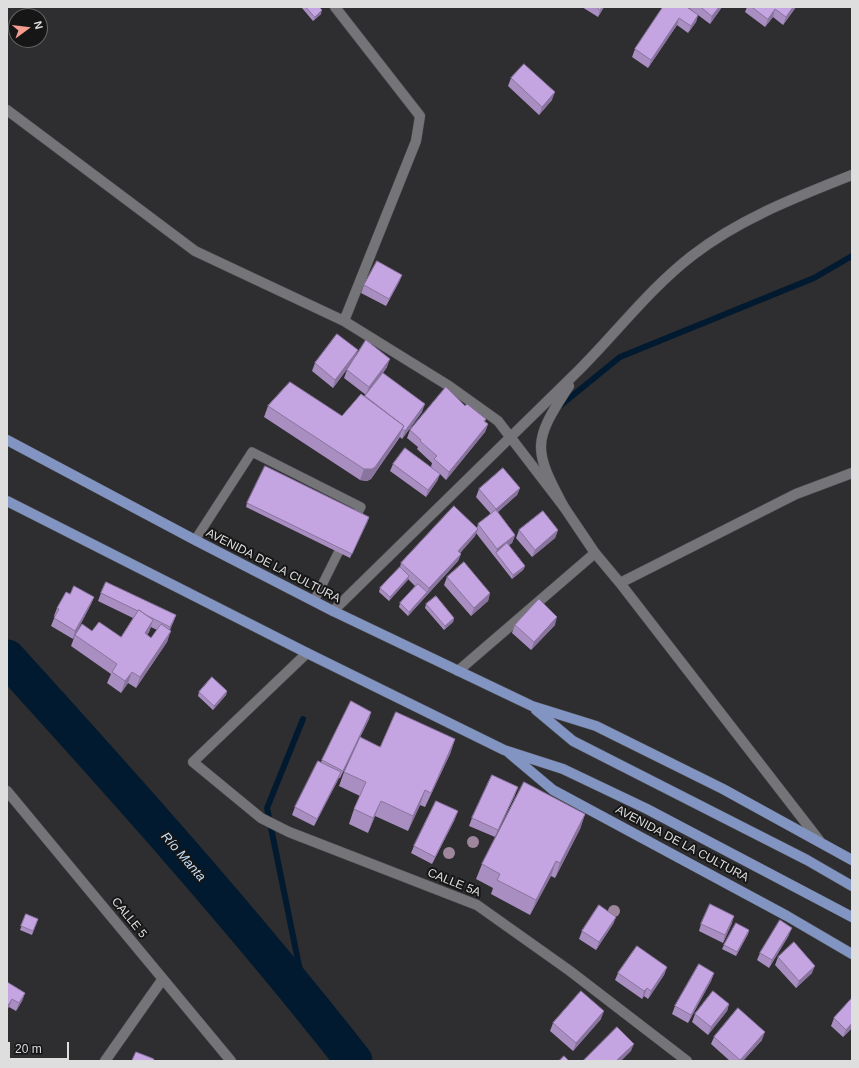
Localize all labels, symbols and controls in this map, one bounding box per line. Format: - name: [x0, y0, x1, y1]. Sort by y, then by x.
- north arrow: [8, 8, 48, 48]
- text: N: [32, 20, 45, 31]
- street label: AVENIDA DE LA CULTURA: [203, 526, 343, 606]
- street label: AVENIDA DE LA CULTURA: [613, 803, 751, 885]
- water label: Río Manta: [157, 829, 209, 885]
- street label: CALLE 5A: [425, 866, 483, 900]
- street label: CALLE 5: [108, 895, 150, 941]
- scale bar: [10, 1034, 71, 1060]
- text: 20 m: [15, 1042, 42, 1056]

